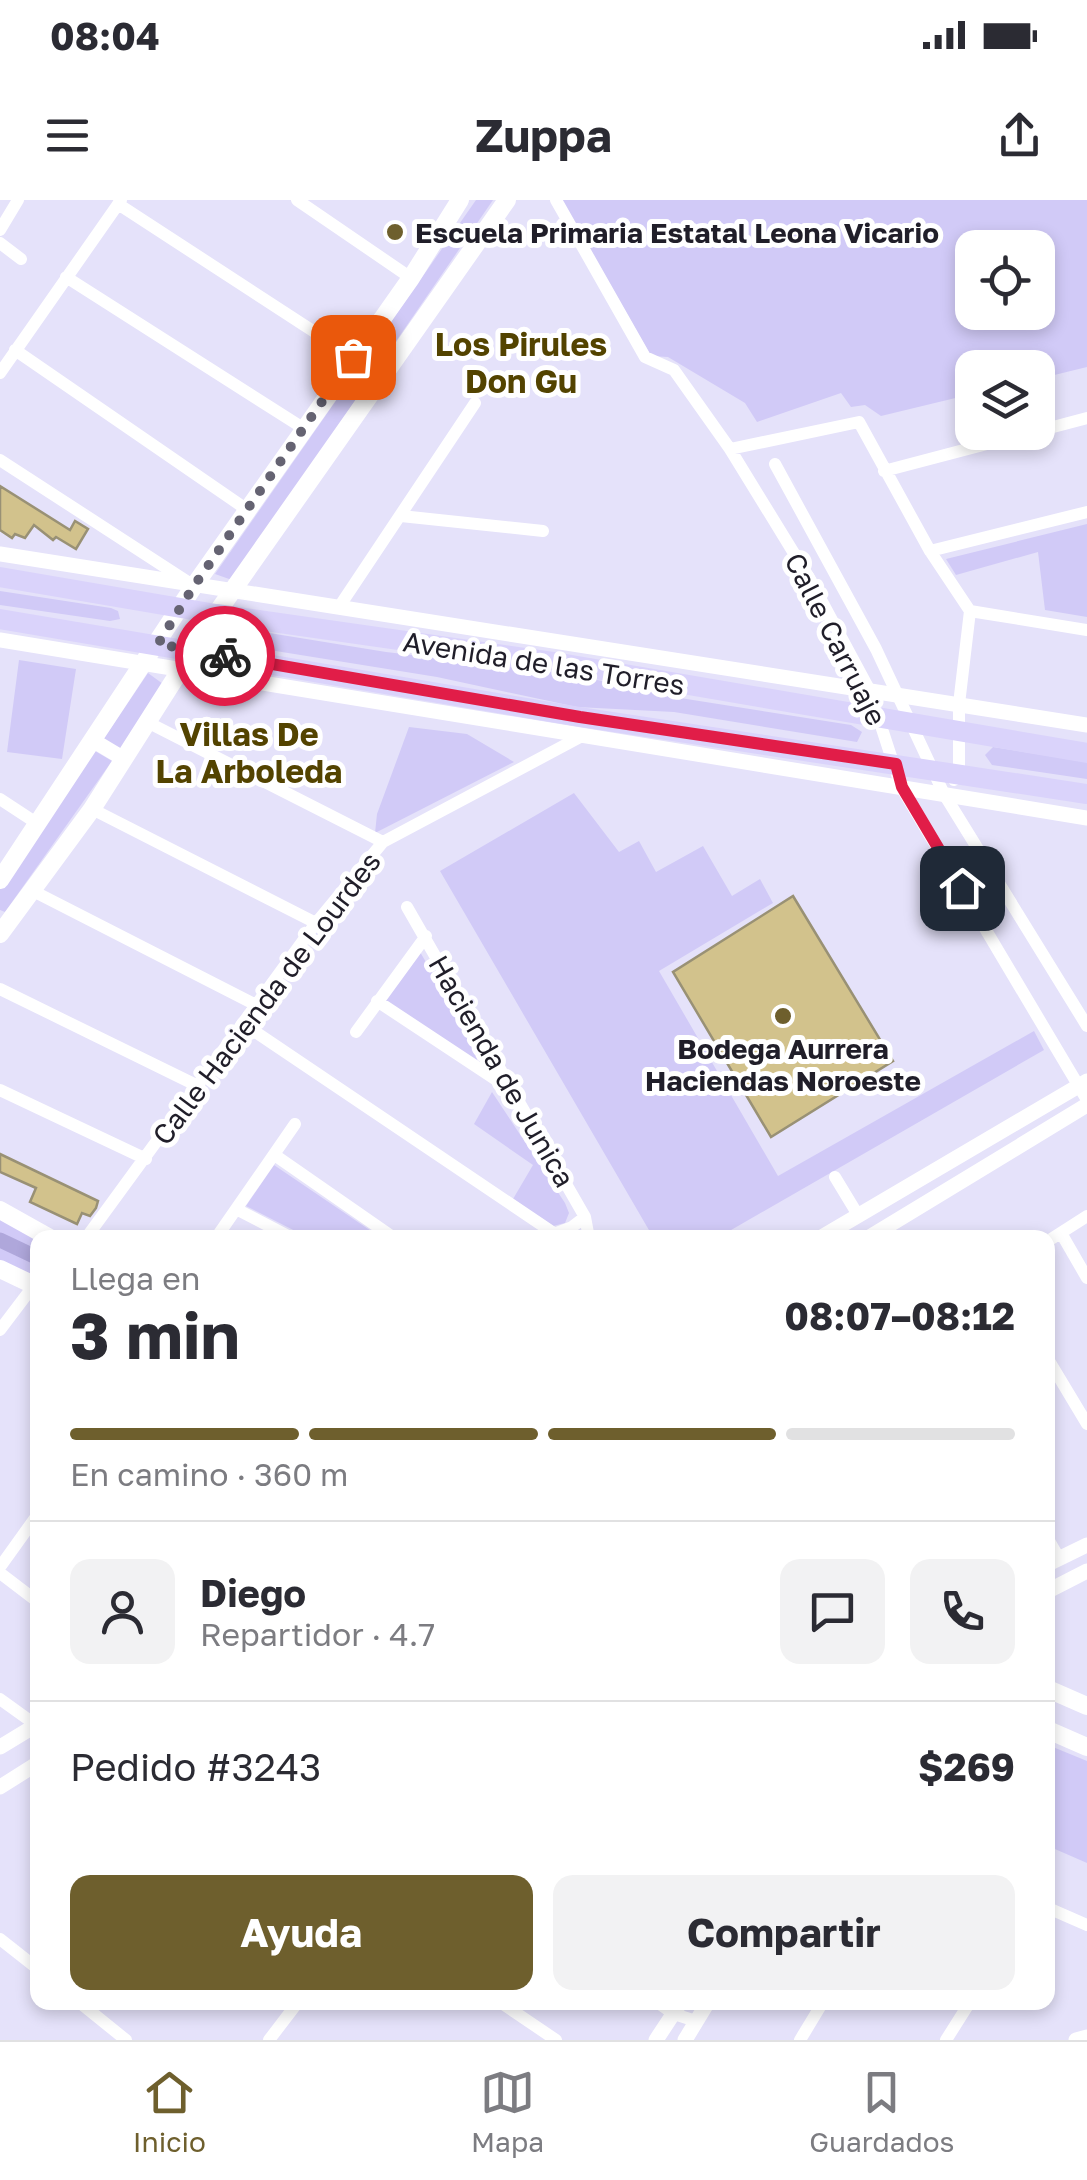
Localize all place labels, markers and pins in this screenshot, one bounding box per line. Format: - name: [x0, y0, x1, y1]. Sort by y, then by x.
- place label: Escuela Primaria Estatal Leona Vicario: [415, 216, 939, 249]
- marker: Escuela Primaria Estatal Leona Vicario: [384, 221, 406, 243]
- pin: [311, 315, 396, 400]
- pin: [920, 846, 1005, 931]
- marker: Bodega Aurrera Haciendas Noroeste: [772, 1005, 794, 1027]
- place label: Bodega Aurrera Haciendas Noroeste: [645, 1032, 921, 1097]

